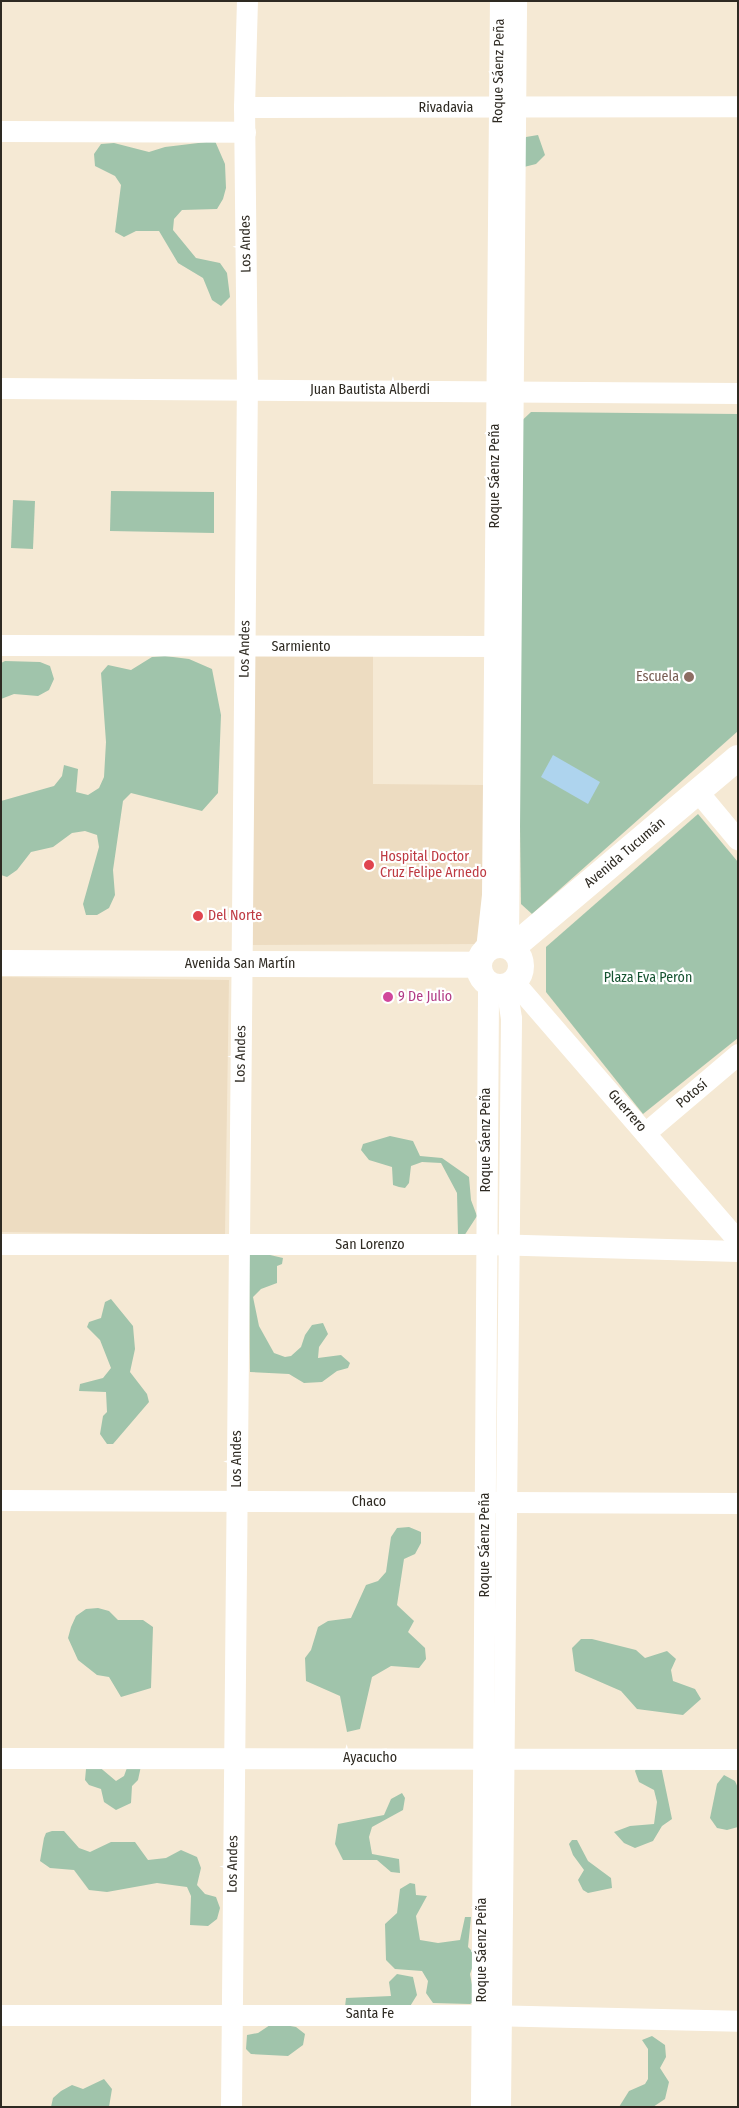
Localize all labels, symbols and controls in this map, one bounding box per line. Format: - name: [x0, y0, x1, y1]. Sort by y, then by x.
- street label: Roque Sáenz Peña: [490, 18, 508, 124]
- street label: Rivadavia: [419, 100, 473, 116]
- street label: Los Andes: [237, 215, 255, 273]
- street label: Juan Bautista Alberdi: [310, 382, 430, 398]
- street label: Roque Sáenz Peña: [487, 424, 503, 528]
- street label: Los Andes: [236, 620, 254, 678]
- street label: Sarmiento: [271, 639, 331, 655]
- place label: Escuela: [636, 669, 679, 685]
- marker: Escuela: [683, 671, 695, 683]
- street label: Avenida Tucumán: [581, 814, 669, 892]
- place label: Hospital Doctor Cruz Felipe Arnedo: [380, 849, 487, 882]
- marker: Hospital Doctor Cruz Felipe Arnedo: [362, 858, 376, 872]
- place label: Del Norte: [208, 908, 262, 924]
- marker: Del Norte: [192, 910, 204, 922]
- street label: Avenida San Martín: [185, 956, 295, 972]
- park label: Plaza Eva Perón: [604, 970, 692, 986]
- place label: 9 De Julio: [398, 989, 452, 1005]
- marker: 9 De Julio: [382, 991, 394, 1003]
- street label: Los Andes: [232, 1025, 250, 1083]
- street label: Potosí: [673, 1076, 711, 1112]
- street label: Guerrero: [604, 1086, 650, 1136]
- street label: Roque Sáenz Peña: [478, 1088, 494, 1192]
- street label: San Lorenzo: [335, 1237, 405, 1253]
- street label: Los Andes: [229, 1430, 245, 1488]
- street label: Roque Sáenz Peña: [477, 1493, 493, 1597]
- street label: Chaco: [352, 1494, 386, 1510]
- street label: Ayacucho: [343, 1750, 397, 1766]
- street label: Los Andes: [224, 1835, 242, 1893]
- street label: Roque Sáenz Peña: [474, 1898, 490, 2002]
- street label: Santa Fe: [346, 2006, 394, 2022]

